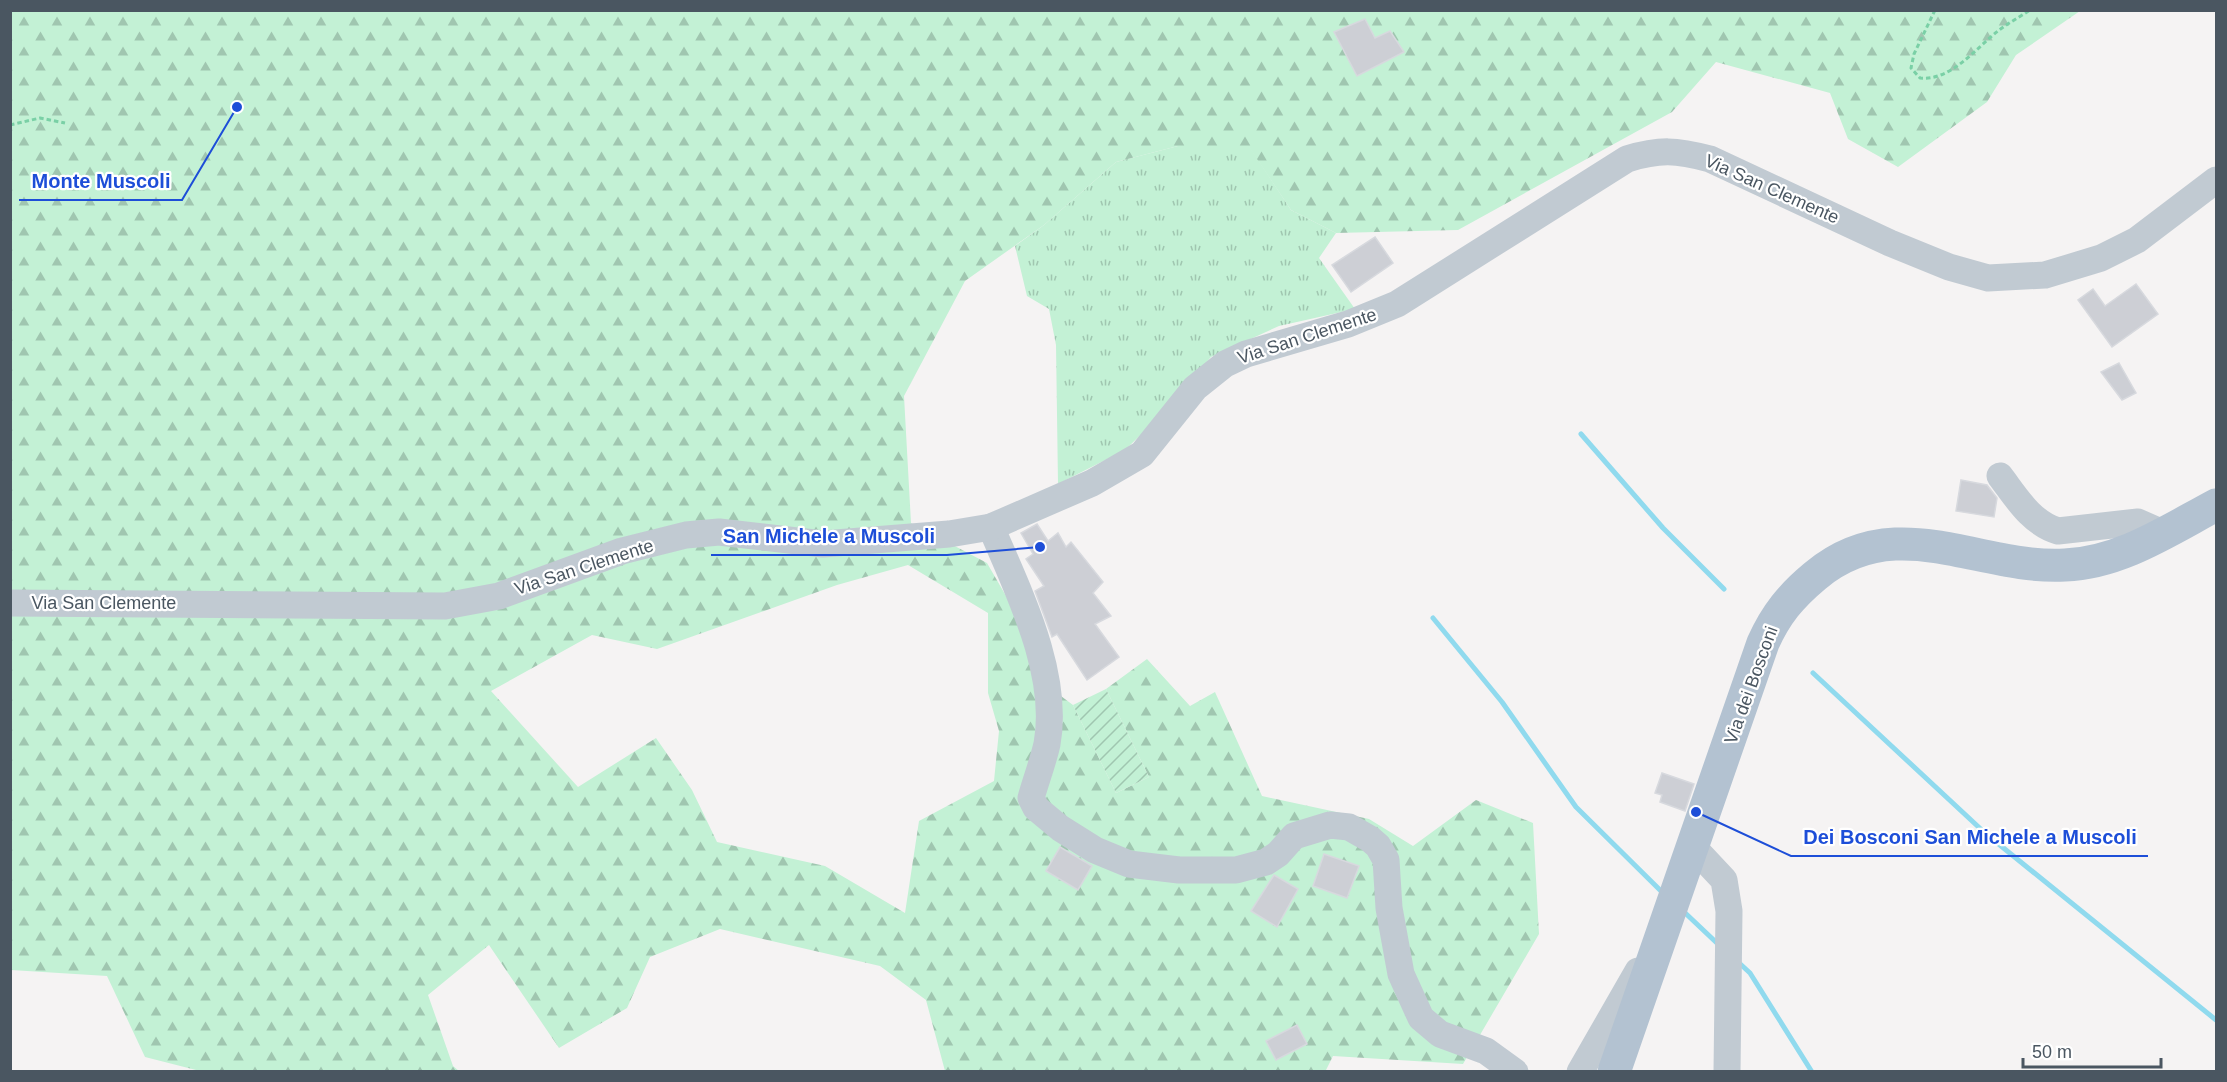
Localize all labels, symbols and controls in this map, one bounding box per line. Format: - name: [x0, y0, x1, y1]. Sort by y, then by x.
- street label: Via San Clemente: [1702, 150, 1842, 228]
- callout: Monte Muscoli: [19, 162, 182, 200]
- text: Monte Muscoli: [32, 170, 170, 192]
- street label: Via San Clemente: [1235, 304, 1379, 368]
- callout: San Michele a Muscoli: [711, 517, 947, 555]
- text: San Michele a Muscoli: [723, 525, 935, 547]
- street label: Via San Clemente: [512, 535, 656, 599]
- street label: Via San Clemente: [32, 593, 176, 613]
- street label: Via dei Bosconi: [1720, 623, 1782, 747]
- callout: Dei Bosconi San Michele a Muscoli: [1791, 818, 2148, 856]
- text: Dei Bosconi San Michele a Muscoli: [1803, 826, 2137, 848]
- scale bar: [2023, 1031, 2161, 1069]
- text: 50 m: [2032, 1042, 2072, 1062]

